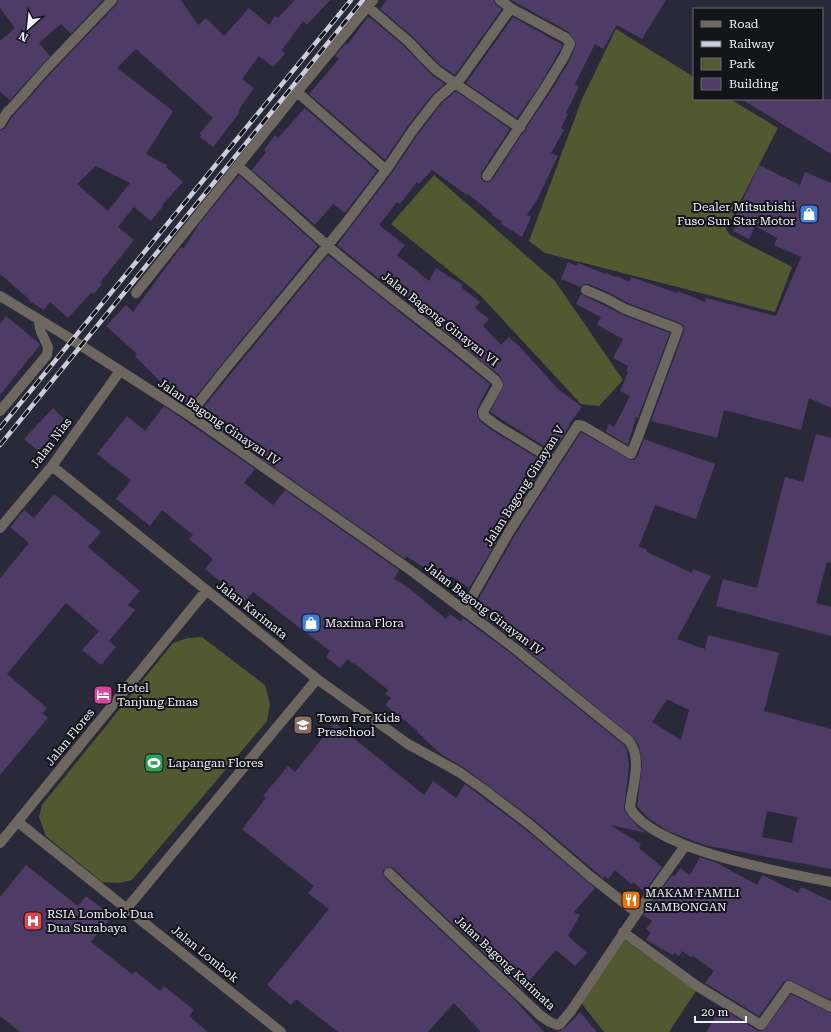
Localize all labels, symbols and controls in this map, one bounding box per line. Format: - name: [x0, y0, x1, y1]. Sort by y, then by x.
- north arrow: [8, 8, 48, 48]
- legend: [693, 8, 823, 100]
- text: Road: [729, 17, 759, 31]
- text: N: [16, 29, 30, 44]
- text: Railway: [729, 37, 775, 51]
- text: Park: [729, 57, 756, 71]
- text: Building: [729, 77, 778, 91]
- place label: Dealer Mitsubishi Fuso Sun Star Motor: [677, 200, 795, 228]
- shop icon: Dealer Mitsubishi Fuso Sun Star Motor: [798, 203, 820, 225]
- street label: Jalan Bagong Ginayan VI: [379, 269, 501, 369]
- street label: Jalan Bagong Ginayan IV: [155, 376, 283, 468]
- street label: Jalan Nias: [27, 415, 75, 471]
- street label: Jalan Bagong Ginayan V: [481, 423, 567, 549]
- street label: Jalan Bagong Ginayan IV: [422, 560, 546, 658]
- street label: Jalan Karimata: [214, 578, 291, 642]
- shop icon: Maxima Flora: [300, 612, 322, 634]
- place label: Maxima Flora: [325, 616, 404, 630]
- place label: Hotel Tanjung Emas: [117, 681, 198, 709]
- hotel icon: Hotel Tanjung Emas: [92, 684, 114, 706]
- street label: Jalan Flores: [43, 705, 97, 768]
- place label: Town For Kids Preschool: [317, 711, 400, 739]
- school or university icon: Town For Kids Preschool: [292, 714, 314, 736]
- sports icon: Lapangan Flores: [143, 752, 165, 774]
- place label: Lapangan Flores: [168, 756, 264, 770]
- place label: MAKAM FAMILI SAMBONGAN: [645, 886, 740, 914]
- restaurant icon: MAKAM FAMILI SAMBONGAN: [620, 889, 642, 911]
- place label: RSIA Lombok Dua Dua Surabaya: [47, 907, 154, 935]
- hospital icon: RSIA Lombok Dua Dua Surabaya: [22, 910, 44, 932]
- street label: Jalan Bagong Karimata: [452, 913, 558, 1013]
- street label: Jalan Lombok: [169, 923, 242, 986]
- scale bar: [695, 998, 746, 1024]
- text: 20 m: [701, 1005, 728, 1019]

